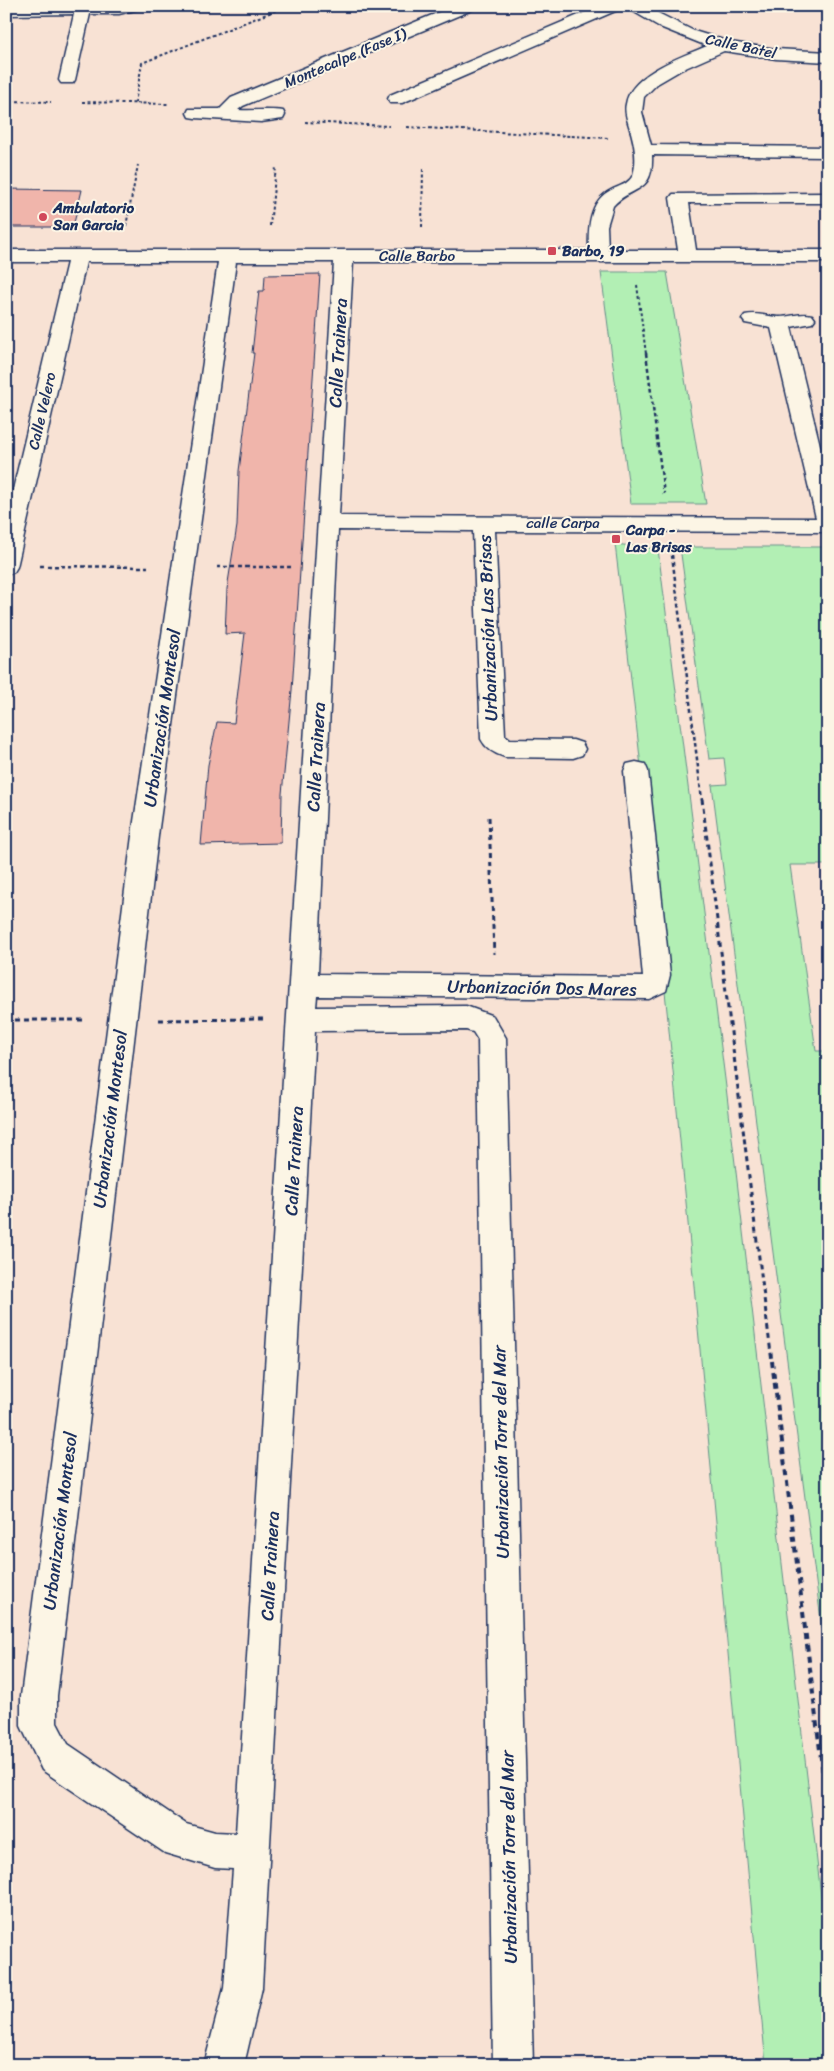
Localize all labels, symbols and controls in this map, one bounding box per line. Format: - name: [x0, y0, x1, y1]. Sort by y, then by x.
- street label: Montecalpe (Fase I): [280, 20, 411, 95]
- street label: Calle Batel: [703, 26, 780, 66]
- place label: Ambulatorio San Garcia: [52, 195, 134, 238]
- marker: Ambulatorio San Garcia: [37, 211, 49, 223]
- place label: Barbo, 19: [562, 238, 624, 264]
- street label: Calle Barbo: [379, 243, 455, 269]
- marker: Barbo, 19: [546, 245, 558, 257]
- street label: Calle Trainera: [319, 297, 357, 409]
- street label: Calle Velero: [20, 369, 64, 452]
- street label: calle Carpa: [526, 510, 600, 536]
- place label: Carpa - Las Brisas: [625, 517, 693, 560]
- street label: Urbanización Las Brisas: [469, 533, 507, 722]
- marker: Carpa - Las Brisas: [610, 533, 622, 545]
- street label: Urbanización Montesol: [134, 626, 190, 809]
- street label: Calle Trainera: [297, 701, 335, 813]
- street label: Urbanización Dos Mares: [447, 970, 637, 1006]
- street label: Urbanización Montesol: [83, 1027, 137, 1210]
- street label: Calle Trainera: [275, 1105, 313, 1217]
- street label: Urbanización Torre del Mar: [483, 1344, 519, 1559]
- street label: Urbanización Montesol: [33, 1429, 87, 1612]
- street label: Calle Trainera: [251, 1510, 289, 1622]
- street label: Urbanización Torre del Mar: [491, 1749, 527, 1964]

